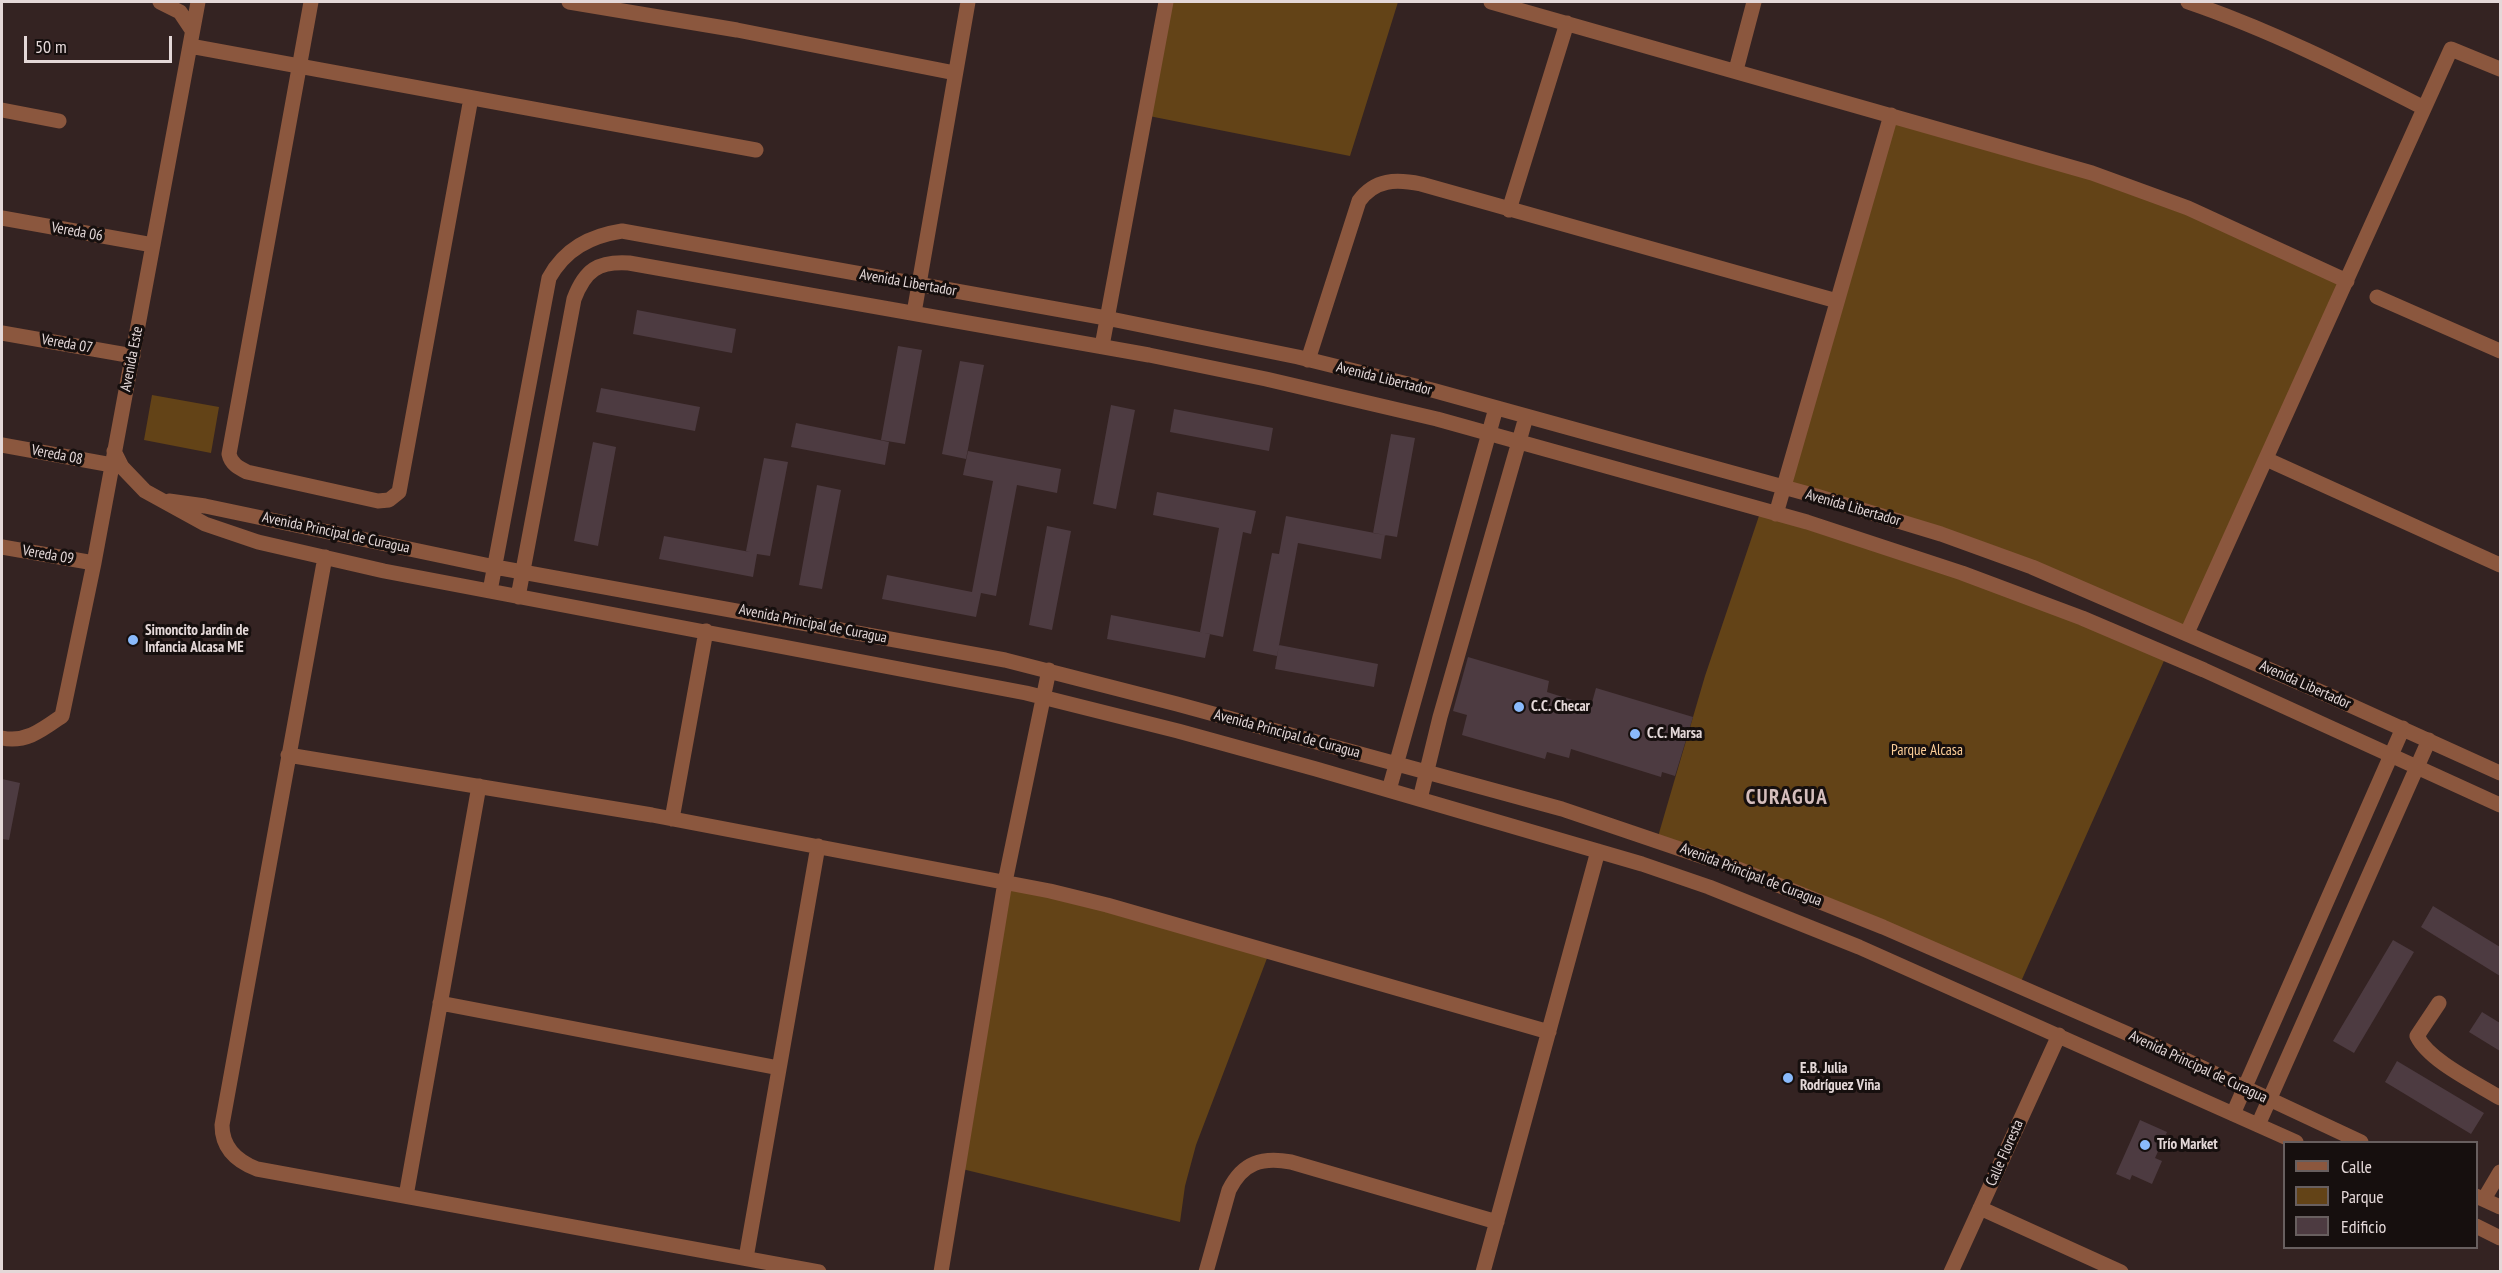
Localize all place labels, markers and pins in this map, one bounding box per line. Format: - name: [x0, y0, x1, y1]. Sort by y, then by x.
- place label: Simoncito Jardin de Infancia Alcasa ME: [145, 622, 249, 657]
- marker: Simoncito Jardin de Infancia Alcasa ME: [126, 633, 140, 647]
- place label: C.C. Checar: [1531, 698, 1590, 716]
- marker: C.C. Checar: [1512, 700, 1526, 714]
- place label: C.C. Marsa: [1647, 725, 1702, 743]
- marker: C.C. Marsa: [1628, 727, 1642, 741]
- place label: E.B. Julia Rodríguez Viña: [1800, 1060, 1880, 1095]
- marker: E.B. Julia Rodríguez Viña: [1781, 1071, 1795, 1085]
- place label: Trío Market: [2157, 1136, 2218, 1154]
- marker: Trío Market: [2138, 1138, 2152, 1152]

